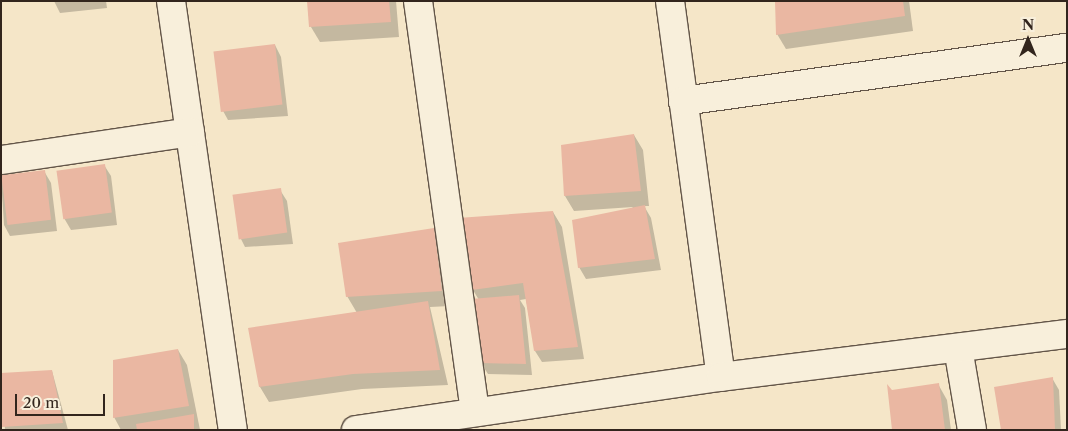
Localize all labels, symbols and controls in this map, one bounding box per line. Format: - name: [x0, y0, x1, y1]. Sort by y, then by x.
- north arrow: [1003, 15, 1053, 65]
- text: N: [1022, 16, 1034, 34]
- scale bar: [18, 384, 108, 416]
- text: 20 m: [23, 393, 59, 412]

